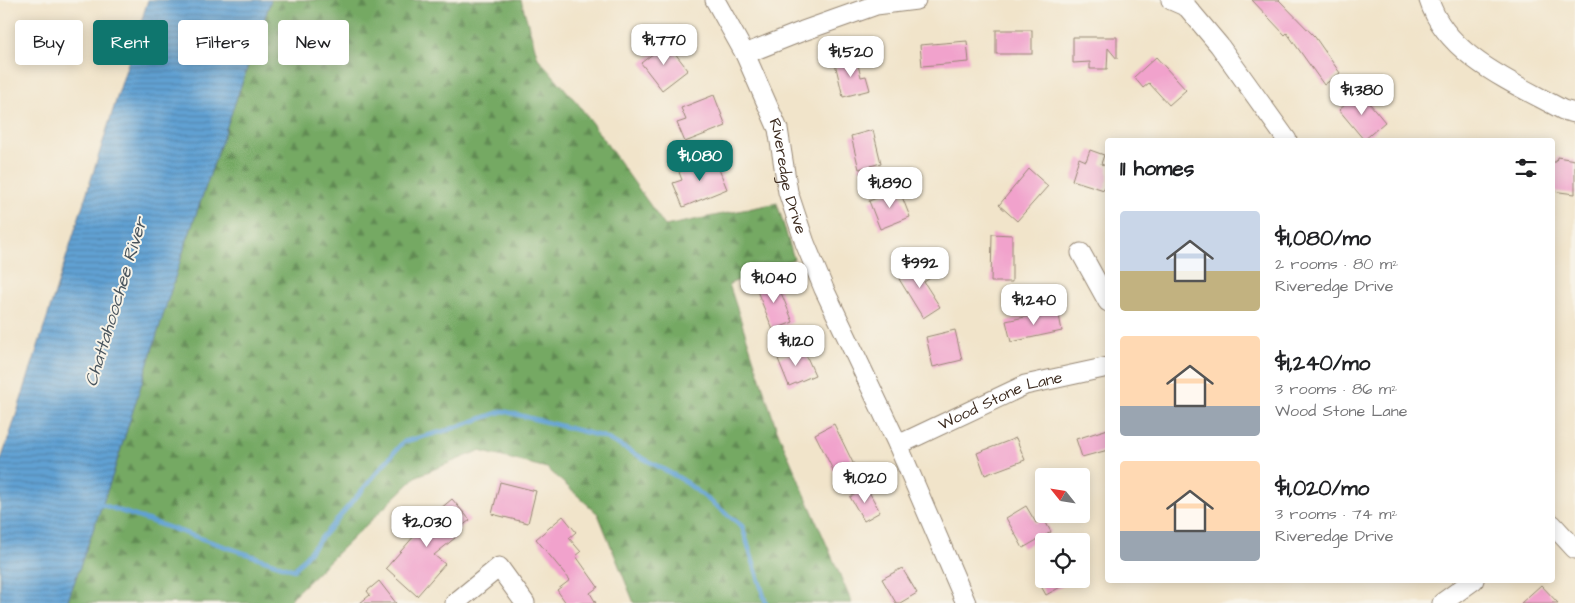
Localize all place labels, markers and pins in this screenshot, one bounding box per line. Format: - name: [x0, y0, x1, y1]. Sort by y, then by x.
- pin: $1,770: [623, 23, 705, 66]
- pin: $1,520: [810, 36, 892, 78]
- pin: $1,380: [1321, 74, 1403, 116]
- pin: $1,080: [659, 140, 741, 182]
- pin: $1,890: [849, 166, 931, 209]
- pin: $992: [890, 246, 950, 289]
- pin: $1,040: [733, 262, 815, 304]
- pin: $1,240: [993, 284, 1075, 326]
- pin: $1,120: [755, 324, 837, 367]
- pin: $1,020: [824, 462, 906, 504]
- pin: $2,030: [386, 506, 468, 548]

